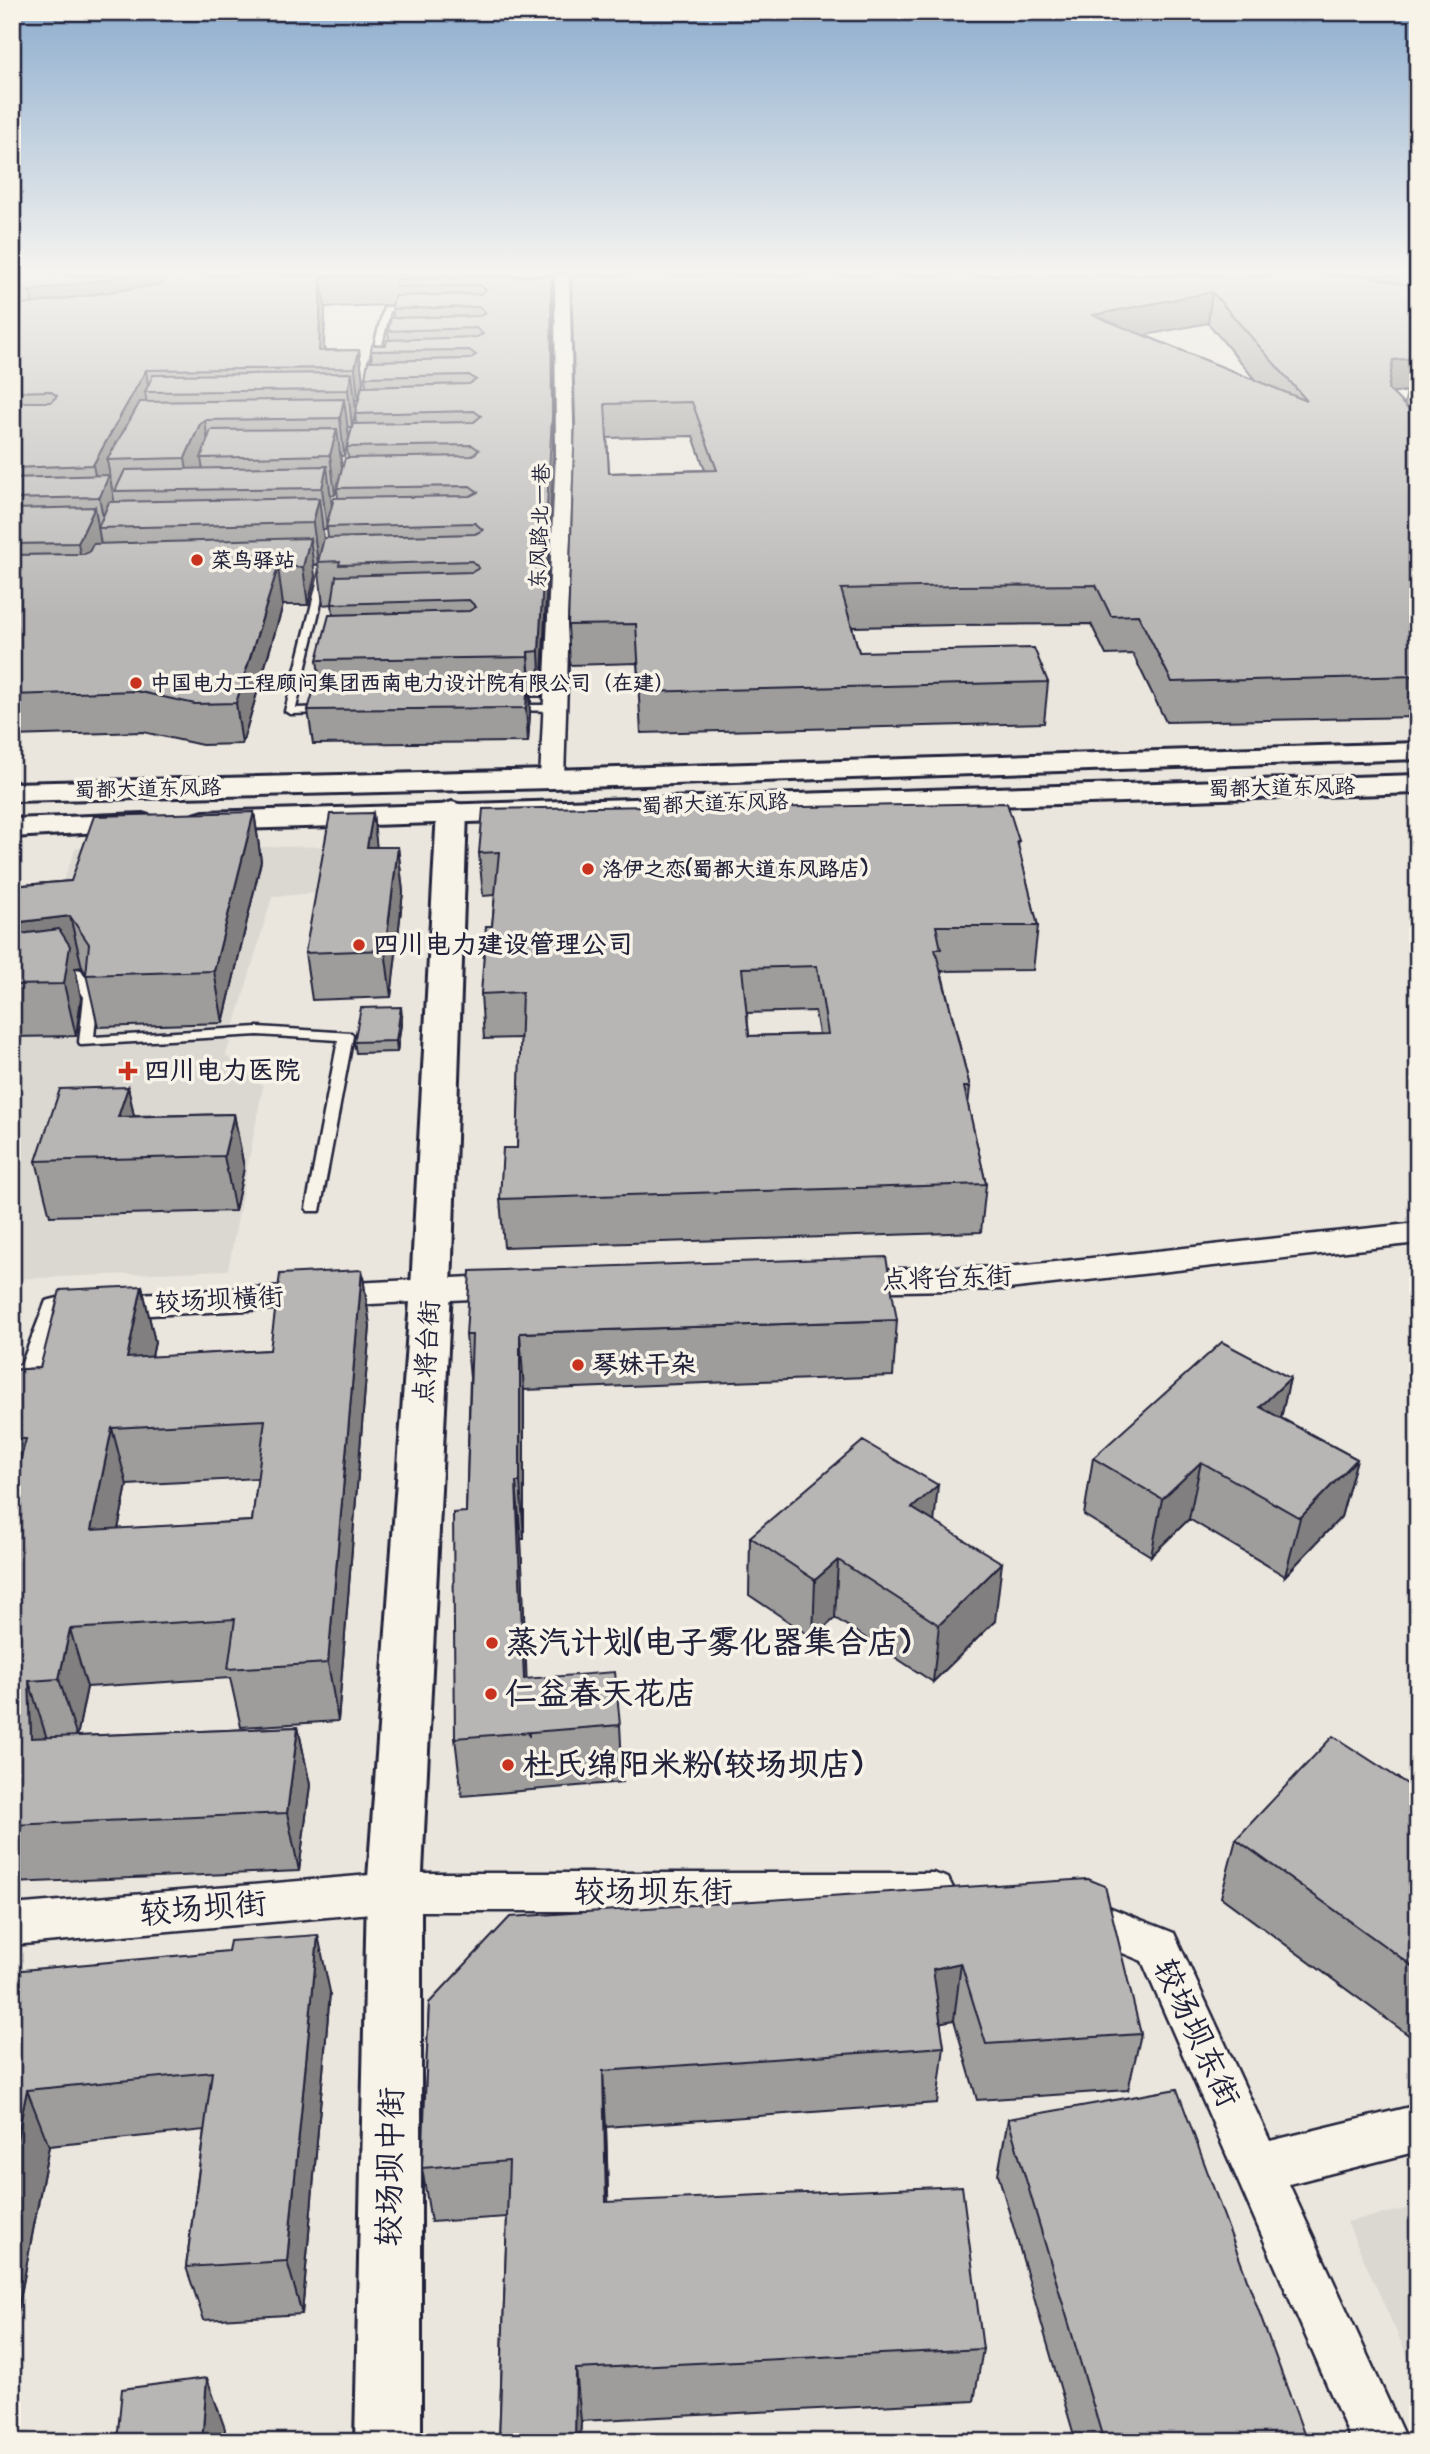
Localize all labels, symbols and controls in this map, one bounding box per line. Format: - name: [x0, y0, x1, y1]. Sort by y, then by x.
- street label: 东风路北一巷: [523, 463, 557, 589]
- place label: 菜鸟驿站: [211, 546, 295, 575]
- marker: 菜鸟驿站: [189, 552, 205, 568]
- place label: 中国电力工程顾问集团西南电力设计院有限公司（在建）: [150, 669, 675, 698]
- marker: 中国电力工程顾问集团西南电力设计院有限公司（在建）: [128, 675, 144, 691]
- street label: 蜀都大道东风路: [1208, 772, 1356, 804]
- street label: 蜀都大道东风路: [74, 773, 222, 805]
- street label: 蜀都大道东风路: [641, 787, 789, 821]
- place label: 洛伊之恋(蜀都大道东风路店): [602, 855, 868, 884]
- marker: 洛伊之恋(蜀都大道东风路店): [580, 861, 596, 877]
- place label: 四川电力建设管理公司: [373, 927, 633, 963]
- marker: 四川电力建设管理公司: [351, 937, 367, 953]
- place label: 四川电力医院: [144, 1053, 300, 1089]
- marker: 四川电力医院: [118, 1061, 138, 1081]
- street label: 点将台东街: [881, 1258, 1013, 1298]
- street label: 较场坝横街: [153, 1279, 285, 1321]
- street label: 点将台街: [405, 1299, 449, 1405]
- place label: 琴妹干杂: [592, 1347, 696, 1383]
- marker: 琴妹干杂: [570, 1357, 586, 1373]
- place label: 蒸汽计划(电子雾化器集合店): [506, 1621, 911, 1666]
- marker: 蒸汽计划(电子雾化器集合店): [484, 1635, 500, 1651]
- place label: 仁益春天花店: [505, 1672, 697, 1717]
- marker: 仁益春天花店: [483, 1686, 499, 1702]
- place label: 杜氏绵阳米粉(较场坝店): [522, 1743, 863, 1788]
- marker: 杜氏绵阳米粉(较场坝店): [500, 1757, 516, 1773]
- street label: 较场坝东街: [573, 1870, 733, 1915]
- street label: 较场坝街: [137, 1881, 269, 1937]
- street label: 较场坝东街: [1142, 1951, 1250, 2115]
- street label: 较场坝中街: [367, 2087, 415, 2247]

